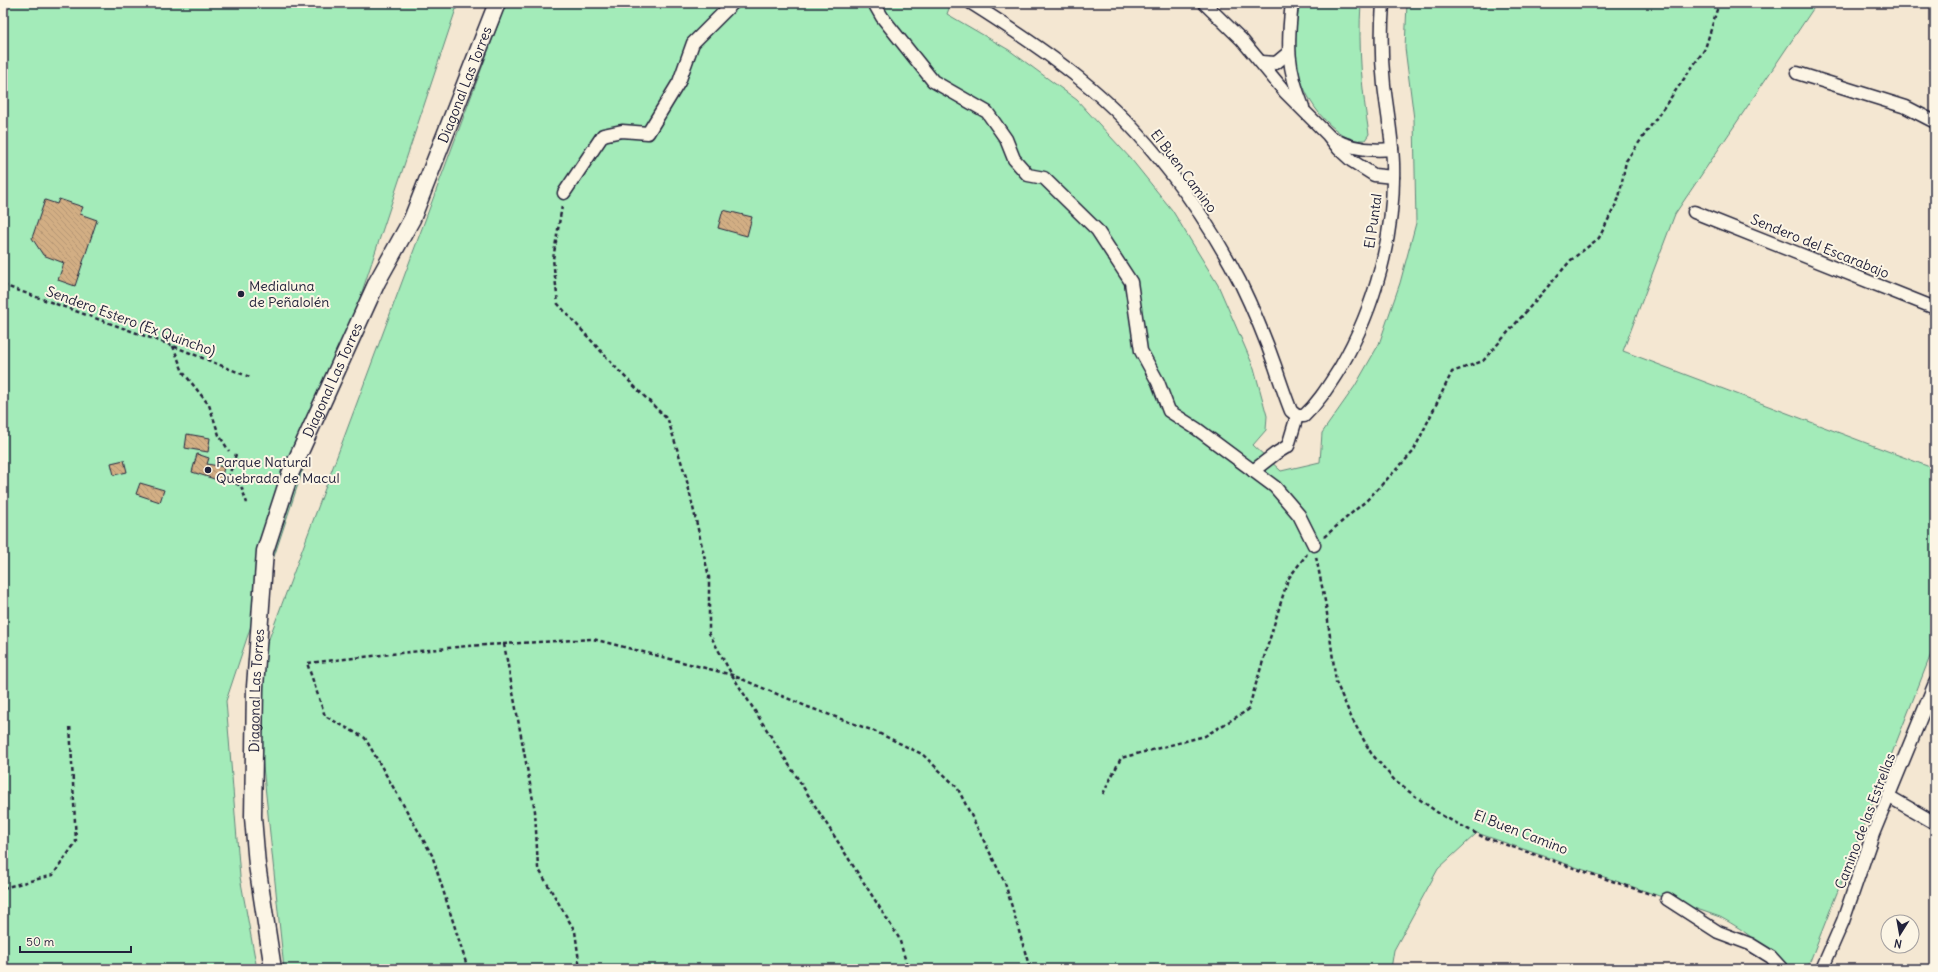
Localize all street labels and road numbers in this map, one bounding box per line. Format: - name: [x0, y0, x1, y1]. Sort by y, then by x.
- street label: Diagonal Las Torres: [434, 24, 496, 146]
- street label: El Buen Camino: [1147, 126, 1221, 216]
- street label: El Puntal: [1360, 192, 1386, 250]
- street label: Sendero del Escarabajo: [1748, 210, 1892, 282]
- street label: Sendero Estero (Ex Quincho): [44, 282, 218, 360]
- street label: Diagonal Las Torres: [299, 320, 366, 440]
- street label: Diagonal Las Torres: [245, 628, 268, 752]
- street label: Camino de las Estrellas: [1831, 750, 1899, 892]
- street label: El Buen Camino: [1471, 806, 1571, 858]

